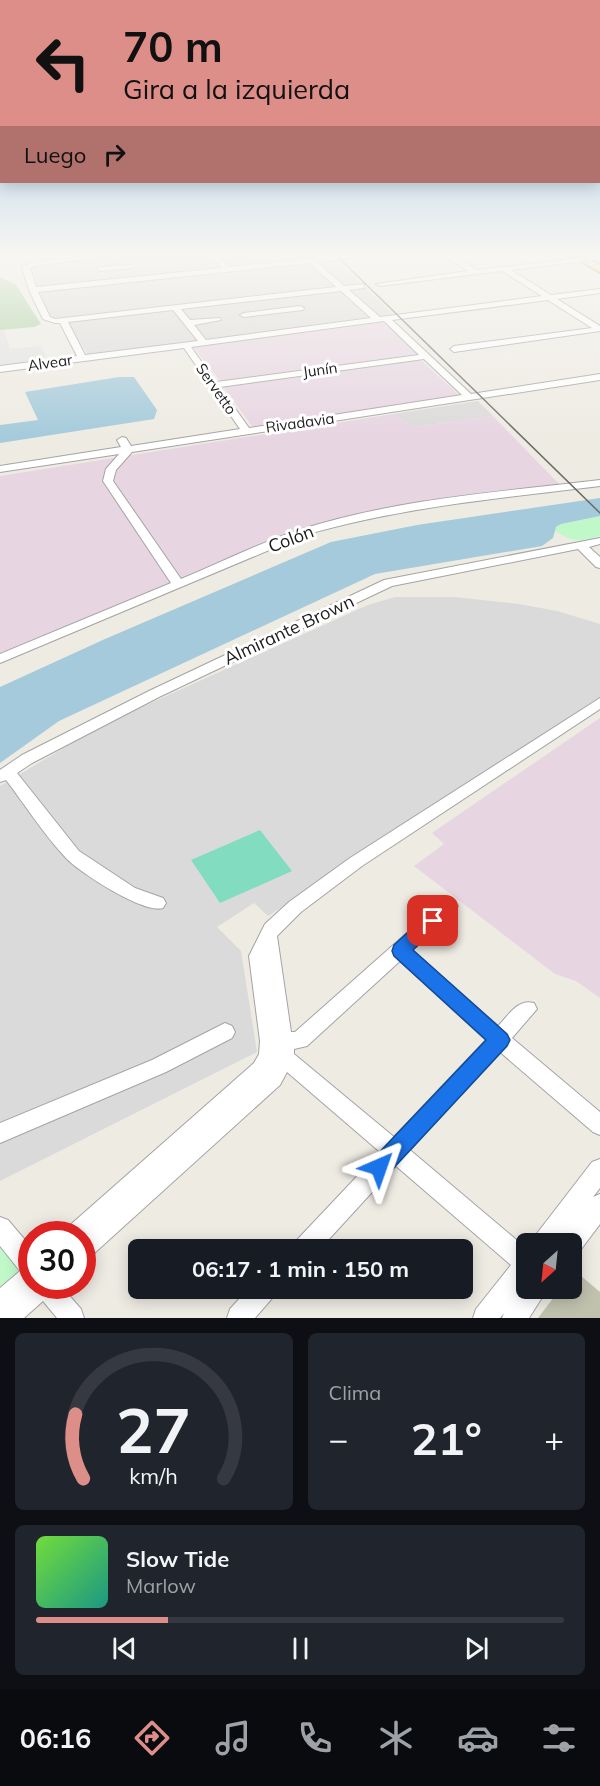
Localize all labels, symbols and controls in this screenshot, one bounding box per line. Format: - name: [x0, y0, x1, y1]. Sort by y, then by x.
- text: 70 m: [123, 20, 223, 73]
- icon: left: [24, 24, 102, 102]
- text: Gira a la izquierda: [123, 72, 350, 106]
- icon: right: [98, 138, 131, 171]
- text: Luego: [24, 141, 86, 169]
- street label: Alvear: [26, 350, 74, 375]
- street label: Junín: [301, 358, 338, 381]
- street label: Servetto: [192, 359, 241, 418]
- street label: Rivadavia: [264, 408, 336, 437]
- street label: Colón: [265, 519, 317, 558]
- street label: Almirante Brown: [220, 589, 358, 670]
- pin: [407, 895, 458, 946]
- icon: arrive: [416, 904, 449, 937]
- position arrow: [347, 1135, 411, 1199]
- speed limit sign: 30: [18, 1221, 96, 1299]
- north arrow: [516, 1233, 582, 1299]
- map controls: [516, 1233, 582, 1299]
- text: 06:17 · 1 min · 150 m: [192, 1255, 409, 1283]
- text: Clima: [329, 1380, 381, 1405]
- text: 27: [116, 1390, 191, 1469]
- text: 21°: [411, 1410, 482, 1466]
- text: −: [329, 1418, 348, 1459]
- text: +: [544, 1418, 564, 1459]
- text: km/h: [129, 1462, 178, 1489]
- text: Slow Tide: [126, 1545, 229, 1573]
- text: Marlow: [126, 1573, 196, 1598]
- icon: previous: [108, 1632, 141, 1665]
- icon: pause: [284, 1632, 317, 1665]
- icon: next: [460, 1632, 493, 1665]
- icon: directions: [131, 1717, 173, 1759]
- icon: music: [212, 1717, 254, 1759]
- icon: phone: [294, 1717, 336, 1759]
- icon: climate: [375, 1717, 417, 1759]
- icon: car: [457, 1717, 499, 1759]
- icon: filters: [538, 1717, 580, 1759]
- text: 06:16: [20, 1721, 91, 1755]

